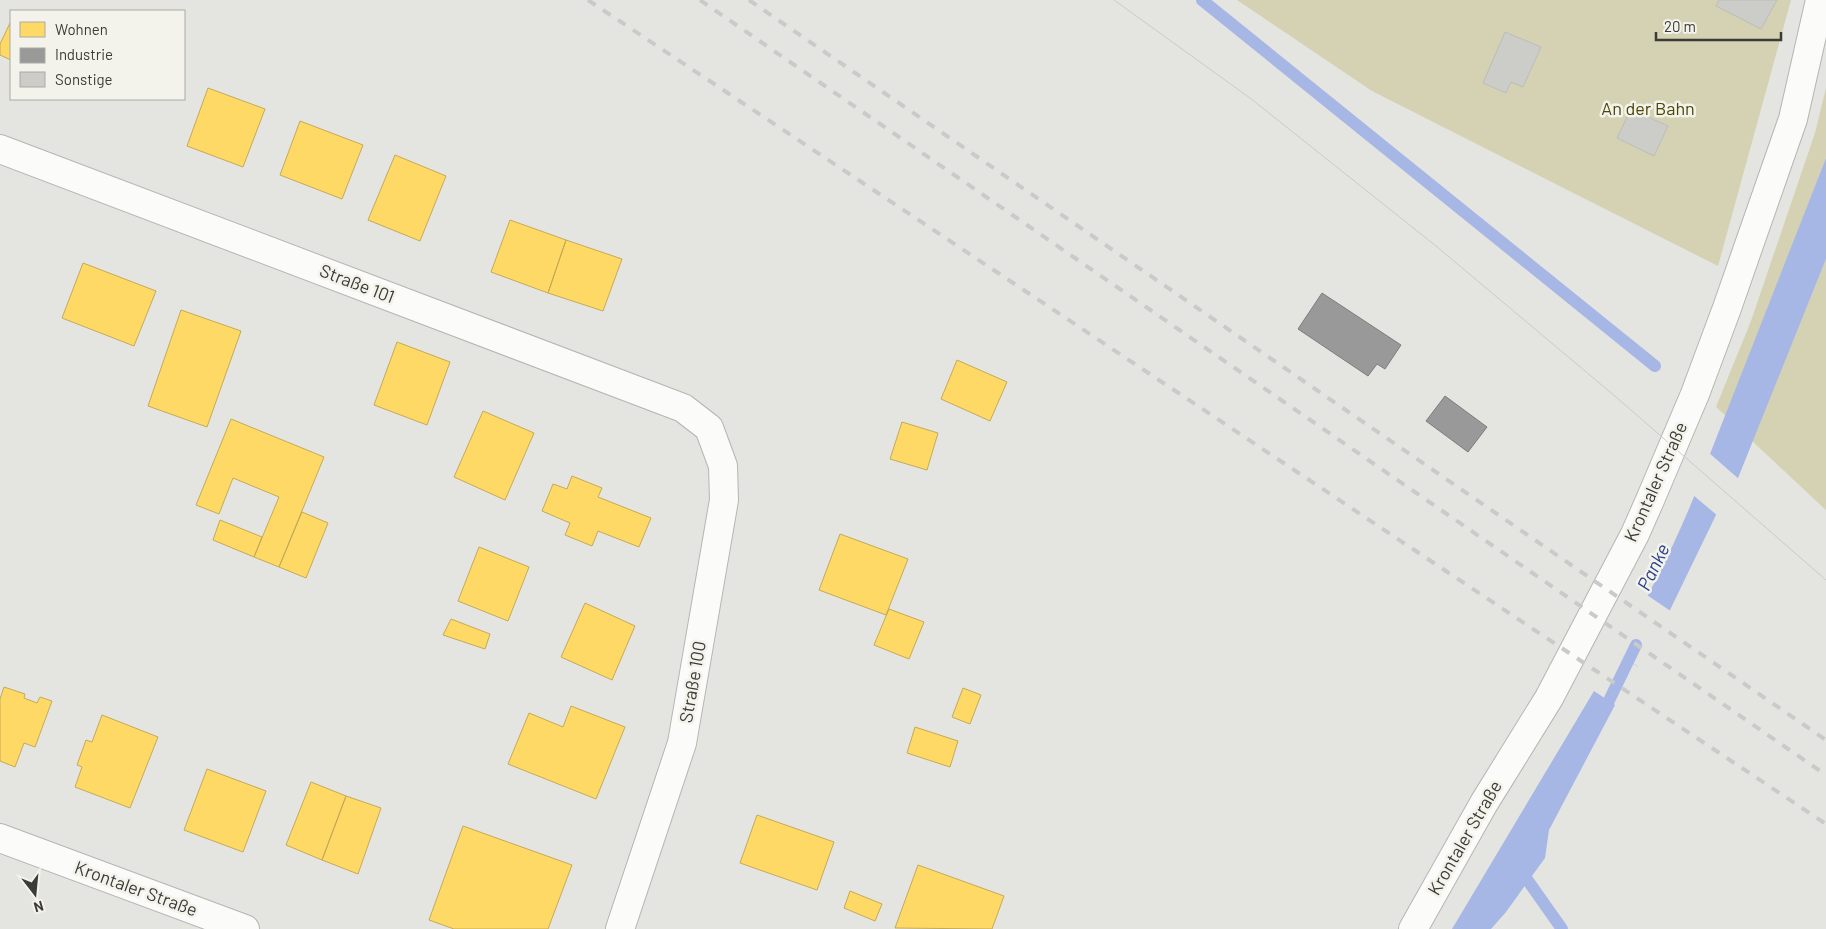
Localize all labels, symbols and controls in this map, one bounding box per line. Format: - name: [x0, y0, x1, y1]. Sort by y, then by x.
- legend: [10, 10, 185, 100]
- scale bar: [1656, 10, 1781, 42]
- text: 20 m: [1664, 17, 1696, 35]
- text: Wohnen: [55, 20, 108, 38]
- text: Industrie: [55, 45, 113, 63]
- text: Sonstige: [55, 70, 113, 88]
- park label: An der Bahn: [1601, 97, 1695, 119]
- street label: Straße 101: [317, 259, 398, 307]
- street label: Krontaler Straße: [1619, 418, 1691, 545]
- water label: Panke: [1631, 539, 1674, 594]
- street label: Straße 100: [674, 639, 710, 724]
- street label: Krontaler Straße: [1422, 776, 1506, 899]
- street label: Krontaler Straße: [72, 856, 201, 920]
- north arrow: [10, 869, 60, 919]
- text: N: [32, 898, 46, 916]

